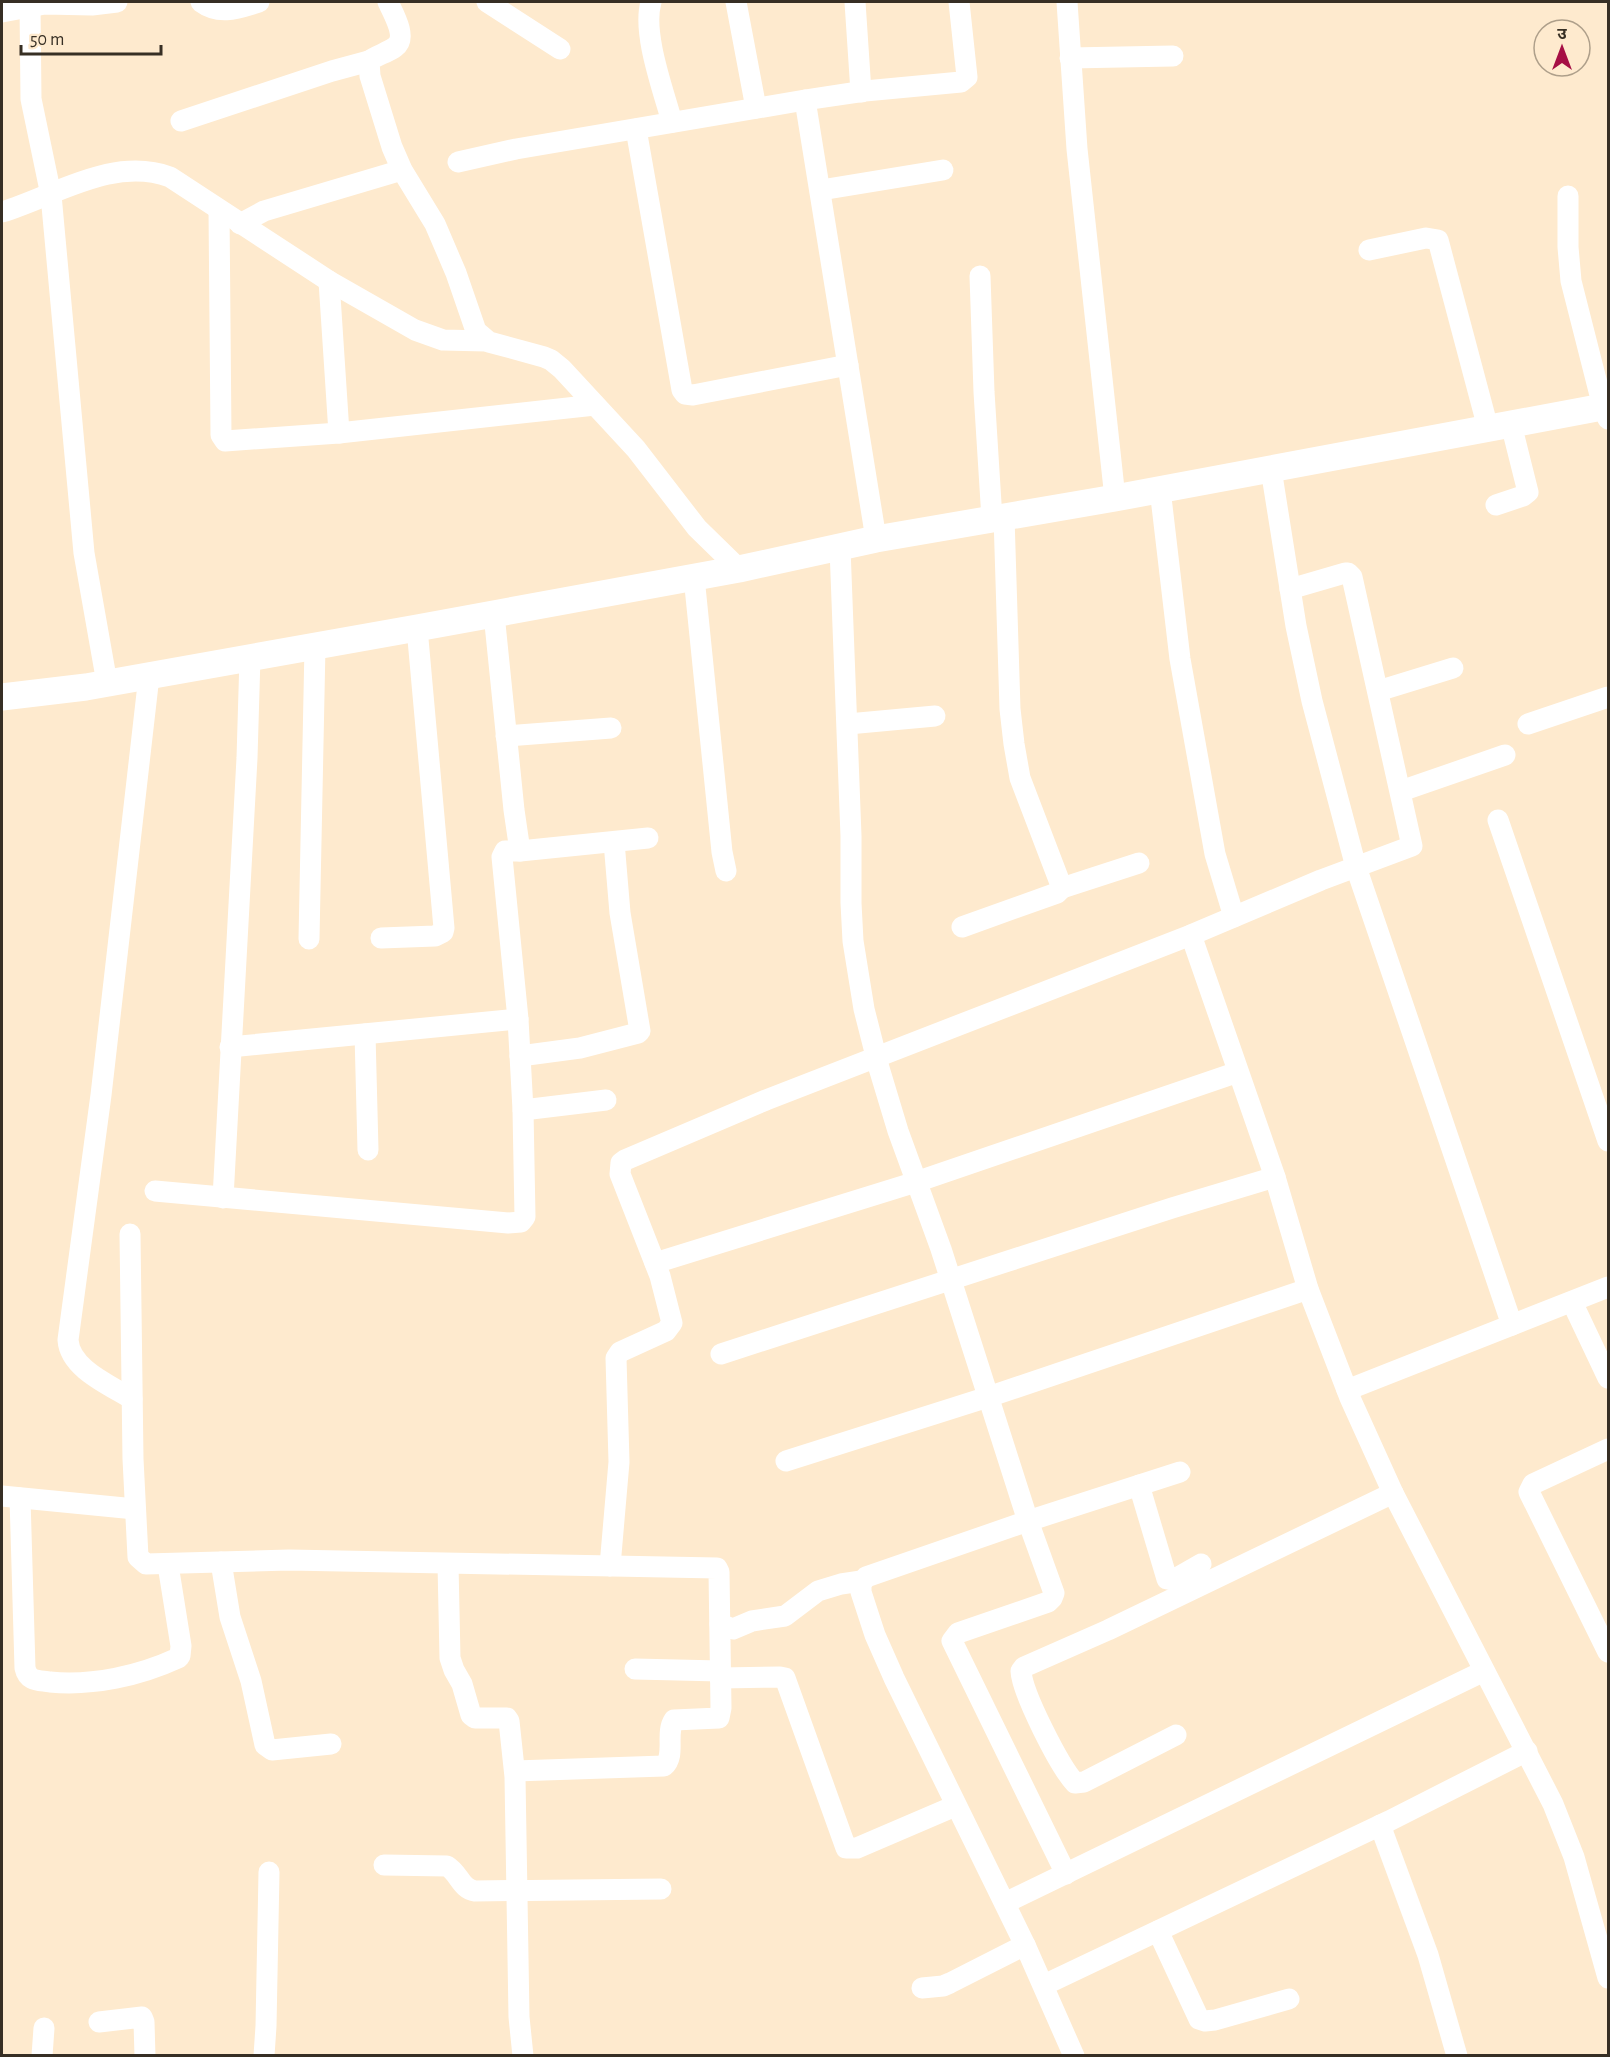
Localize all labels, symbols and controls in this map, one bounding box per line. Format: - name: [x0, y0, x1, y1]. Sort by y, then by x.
- scale bar: [21, 18, 160, 56]
- north arrow: [1532, 18, 1592, 78]
- text: उ: [1557, 26, 1567, 42]
- text: 50 m: [30, 31, 64, 49]

